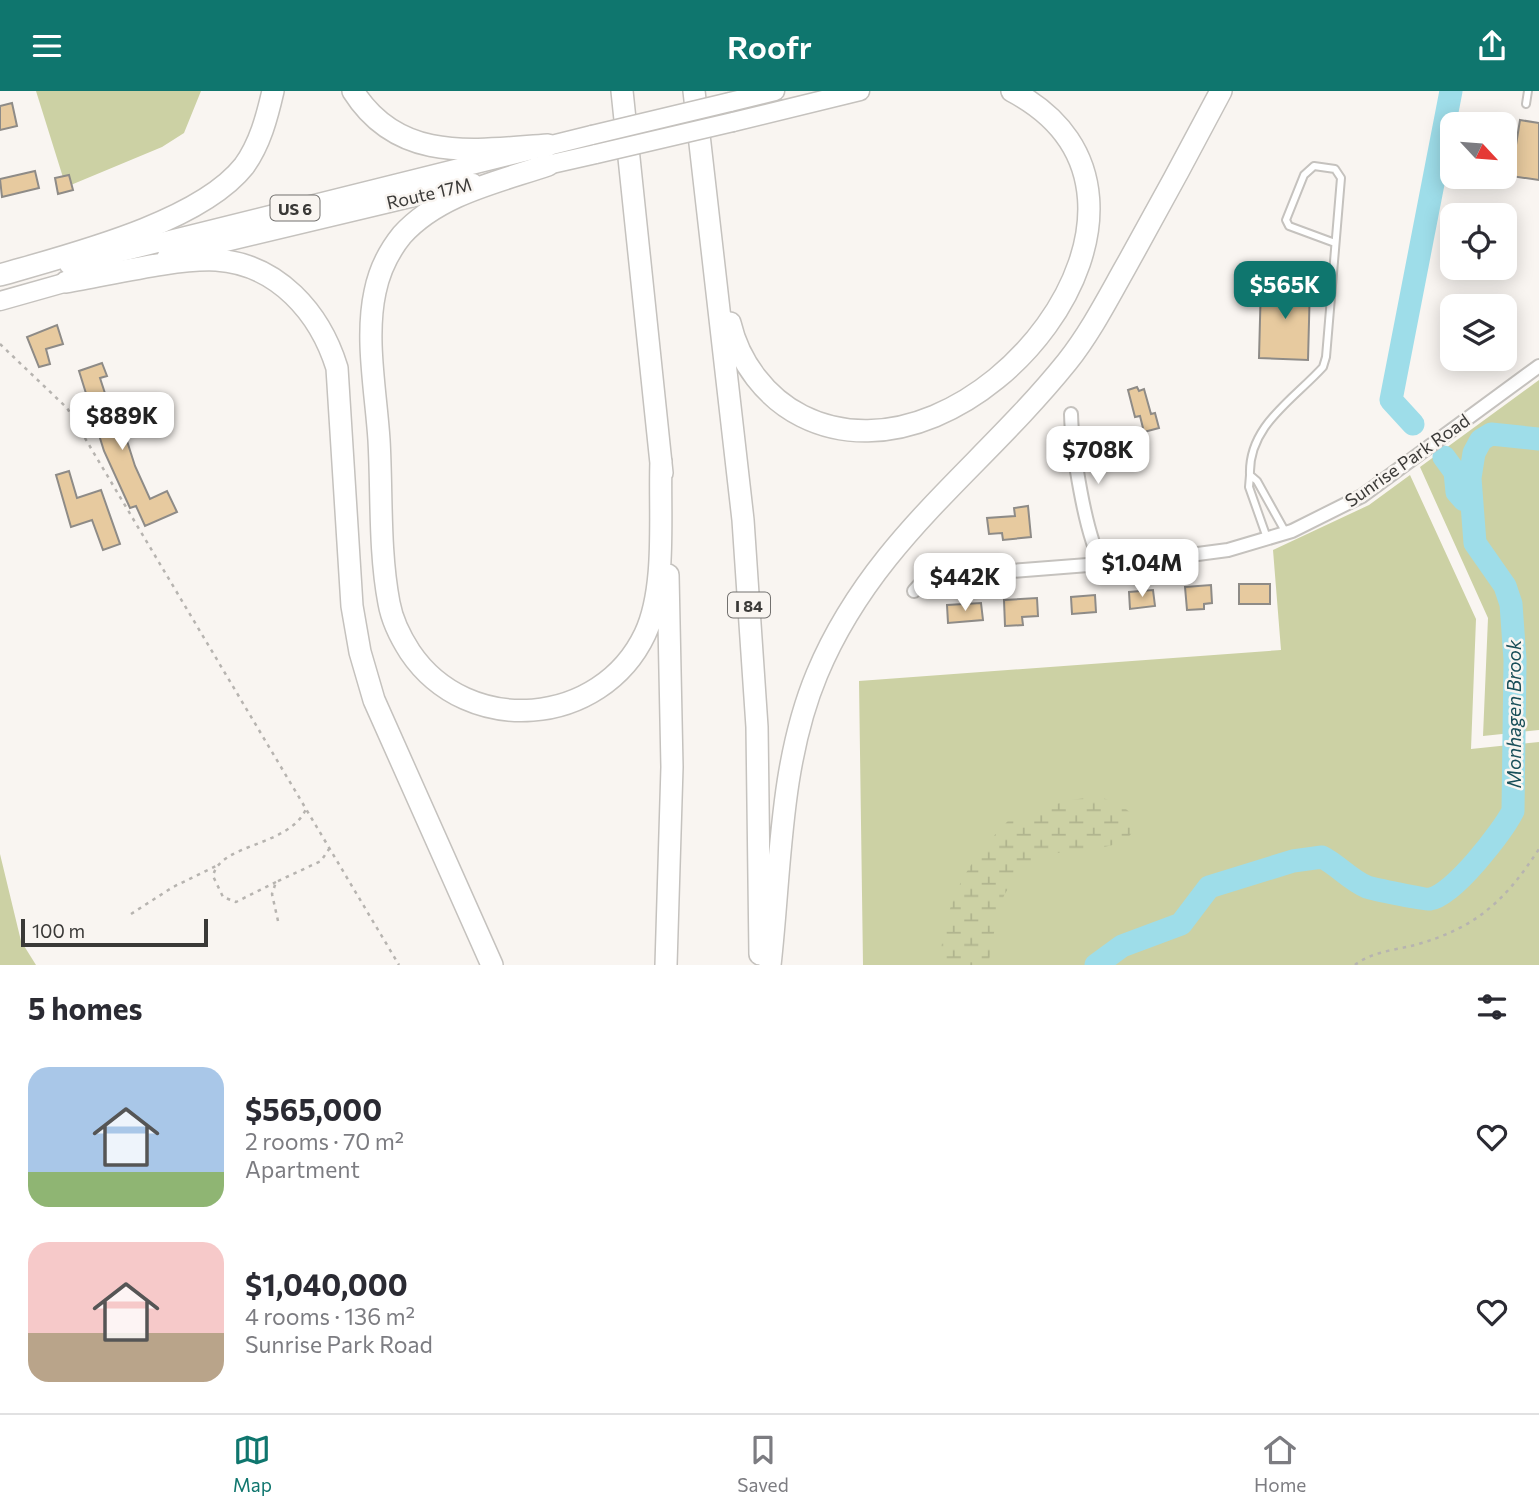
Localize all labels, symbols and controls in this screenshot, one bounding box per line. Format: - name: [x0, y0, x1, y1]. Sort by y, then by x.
- text: Roofr: [727, 26, 812, 66]
- icon: menu: [28, 27, 66, 65]
- icon: share: [1473, 27, 1511, 65]
- north arrow: [1440, 112, 1517, 189]
- map controls: [1440, 112, 1517, 371]
- street label: Route 17M: [384, 173, 474, 213]
- road number: US 6: [270, 196, 320, 221]
- button: locate: [1440, 203, 1517, 280]
- pin: $565K: [1236, 261, 1334, 321]
- text: $565K: [1250, 270, 1320, 298]
- button: layers: [1440, 294, 1517, 371]
- pin: $889K: [73, 393, 171, 452]
- text: $889K: [86, 401, 158, 429]
- street label: Sunrise Park Road: [1340, 409, 1474, 511]
- pin: $708K: [1049, 427, 1147, 486]
- text: $708K: [1062, 435, 1134, 463]
- pin: $1.04M: [1085, 539, 1199, 599]
- text: $1.04M: [1102, 548, 1182, 576]
- pin: $442K: [916, 553, 1014, 613]
- text: $442K: [930, 562, 1000, 590]
- road number: I 84: [728, 593, 770, 617]
- water label: Monhagen Brook: [1502, 639, 1525, 788]
- scale bar: [21, 916, 208, 948]
- text: 100 m: [32, 919, 85, 942]
- icon: filters: [1473, 988, 1511, 1026]
- text: 5 homes: [28, 989, 142, 1026]
- text: $565,000: [245, 1090, 382, 1127]
- icon: home: [84, 1095, 168, 1179]
- icon: heart: [1473, 1118, 1511, 1156]
- text: 2 rooms · 70 m²: [245, 1127, 404, 1155]
- text: Apartment: [245, 1155, 360, 1183]
- text: $1,040,000: [245, 1265, 408, 1302]
- icon: home: [84, 1270, 168, 1354]
- icon: heart: [1473, 1293, 1511, 1331]
- text: 4 rooms · 136 m²: [245, 1302, 415, 1330]
- text: Sunrise Park Road: [245, 1330, 433, 1358]
- tab: Map: [233, 1431, 272, 1496]
- tab: Saved: [737, 1431, 789, 1496]
- tab: Home: [1254, 1431, 1306, 1496]

